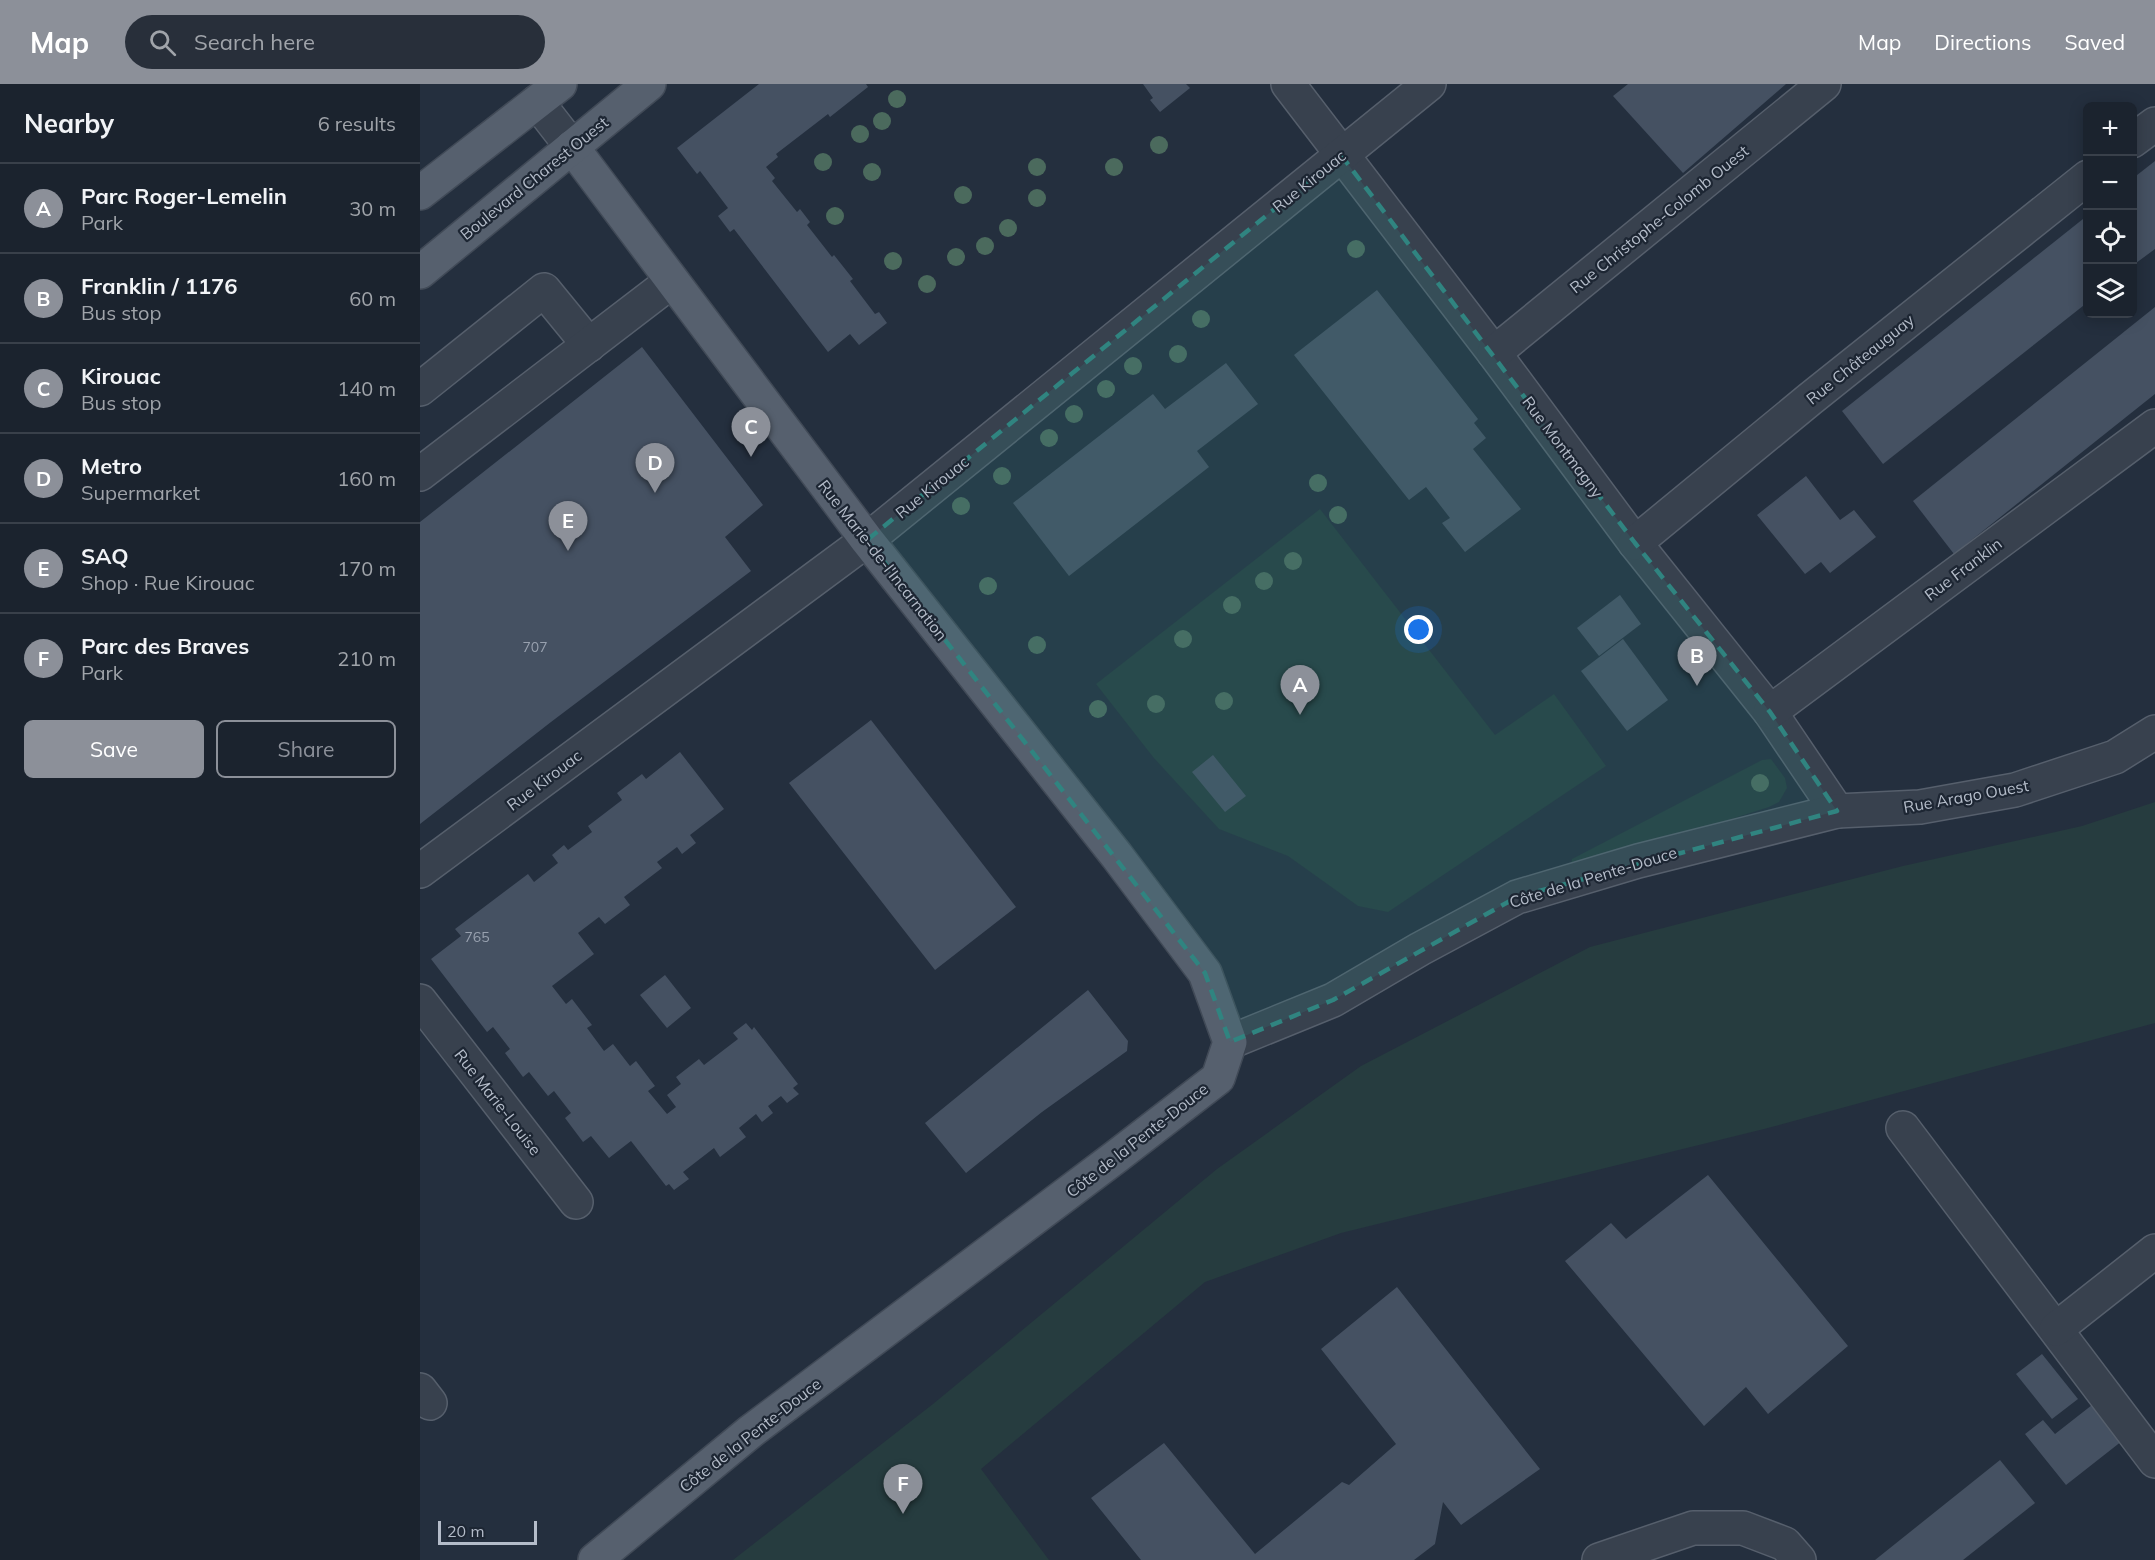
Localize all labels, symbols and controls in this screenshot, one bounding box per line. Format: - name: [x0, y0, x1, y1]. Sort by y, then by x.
- search box: [125, 15, 545, 69]
- text: Map: [30, 25, 89, 60]
- icon: search: [146, 26, 179, 59]
- text: Search here: [194, 28, 315, 56]
- text: Map: [1858, 29, 1901, 55]
- text: Directions: [1934, 29, 2031, 55]
- text: Saved: [2064, 29, 2125, 55]
- map controls: [2083, 102, 2137, 318]
- button: +: [2083, 102, 2137, 156]
- text: Nearby: [24, 107, 114, 140]
- text: 6 results: [318, 111, 396, 136]
- street label: Boulevard Charest Ouest: [456, 112, 612, 244]
- street label: Rue Christophe-Colomb Ouest: [1566, 140, 1753, 297]
- street label: Rue Kirouac: [1268, 145, 1350, 217]
- button: −: [2083, 156, 2137, 210]
- text: Parc Roger-Lemelin: [81, 182, 287, 210]
- text: A: [36, 196, 51, 221]
- text: 30 m: [349, 196, 396, 221]
- text: Park: [81, 210, 123, 235]
- button: locate: [2083, 210, 2137, 264]
- button: layers: [2083, 264, 2137, 318]
- text: Franklin / 1176: [81, 272, 238, 300]
- text: B: [37, 286, 50, 311]
- text: 60 m: [349, 286, 396, 311]
- text: Bus stop: [81, 300, 161, 325]
- street label: Rue Châteauguay: [1802, 309, 1918, 409]
- text: Kirouac: [81, 362, 161, 390]
- text: C: [37, 376, 50, 401]
- text: 140 m: [337, 376, 396, 401]
- text: Bus stop: [81, 390, 161, 415]
- street label: Rue Montmagny: [1518, 392, 1608, 502]
- pin: C: [732, 408, 770, 457]
- pin: D: [636, 444, 674, 493]
- street label: Rue Kirouac: [891, 451, 973, 523]
- text: Metro: [81, 452, 142, 480]
- text: D: [36, 466, 51, 491]
- text: 160 m: [337, 466, 396, 491]
- street label: Rue Marie-de-l'Incarnation: [814, 476, 952, 644]
- text: Supermarket: [81, 480, 200, 505]
- pin: E: [548, 502, 588, 551]
- street label: Rue Franklin: [1920, 533, 2006, 605]
- text: SAQ: [81, 542, 129, 570]
- text: E: [38, 556, 49, 581]
- text: 170 m: [337, 556, 396, 581]
- text: Shop · Rue Kirouac: [81, 570, 255, 595]
- your location: [1404, 615, 1433, 644]
- text: Parc des Braves: [81, 632, 249, 660]
- pin: B: [1678, 636, 1716, 686]
- house number: 707: [522, 638, 548, 656]
- text: F: [38, 646, 49, 671]
- text: 210 m: [337, 646, 396, 671]
- text: Park: [81, 660, 123, 685]
- pin: A: [1280, 666, 1320, 715]
- button: Save: [24, 720, 204, 778]
- button: Share: [216, 720, 396, 778]
- street label: Rue Kirouac: [503, 745, 586, 815]
- street label: Rue Arago Ouest: [1902, 775, 2031, 817]
- street label: Côte de la Pente-Douce: [1507, 842, 1679, 912]
- house number: 765: [464, 928, 490, 946]
- street label: Rue Marie-Louise: [450, 1045, 546, 1159]
- street label: Côte de la Pente-Douce: [1062, 1079, 1212, 1201]
- street label: Côte de la Pente-Douce: [675, 1374, 825, 1496]
- pin: F: [884, 1464, 922, 1514]
- scale bar: [438, 1518, 537, 1546]
- text: 20 m: [447, 1521, 484, 1541]

